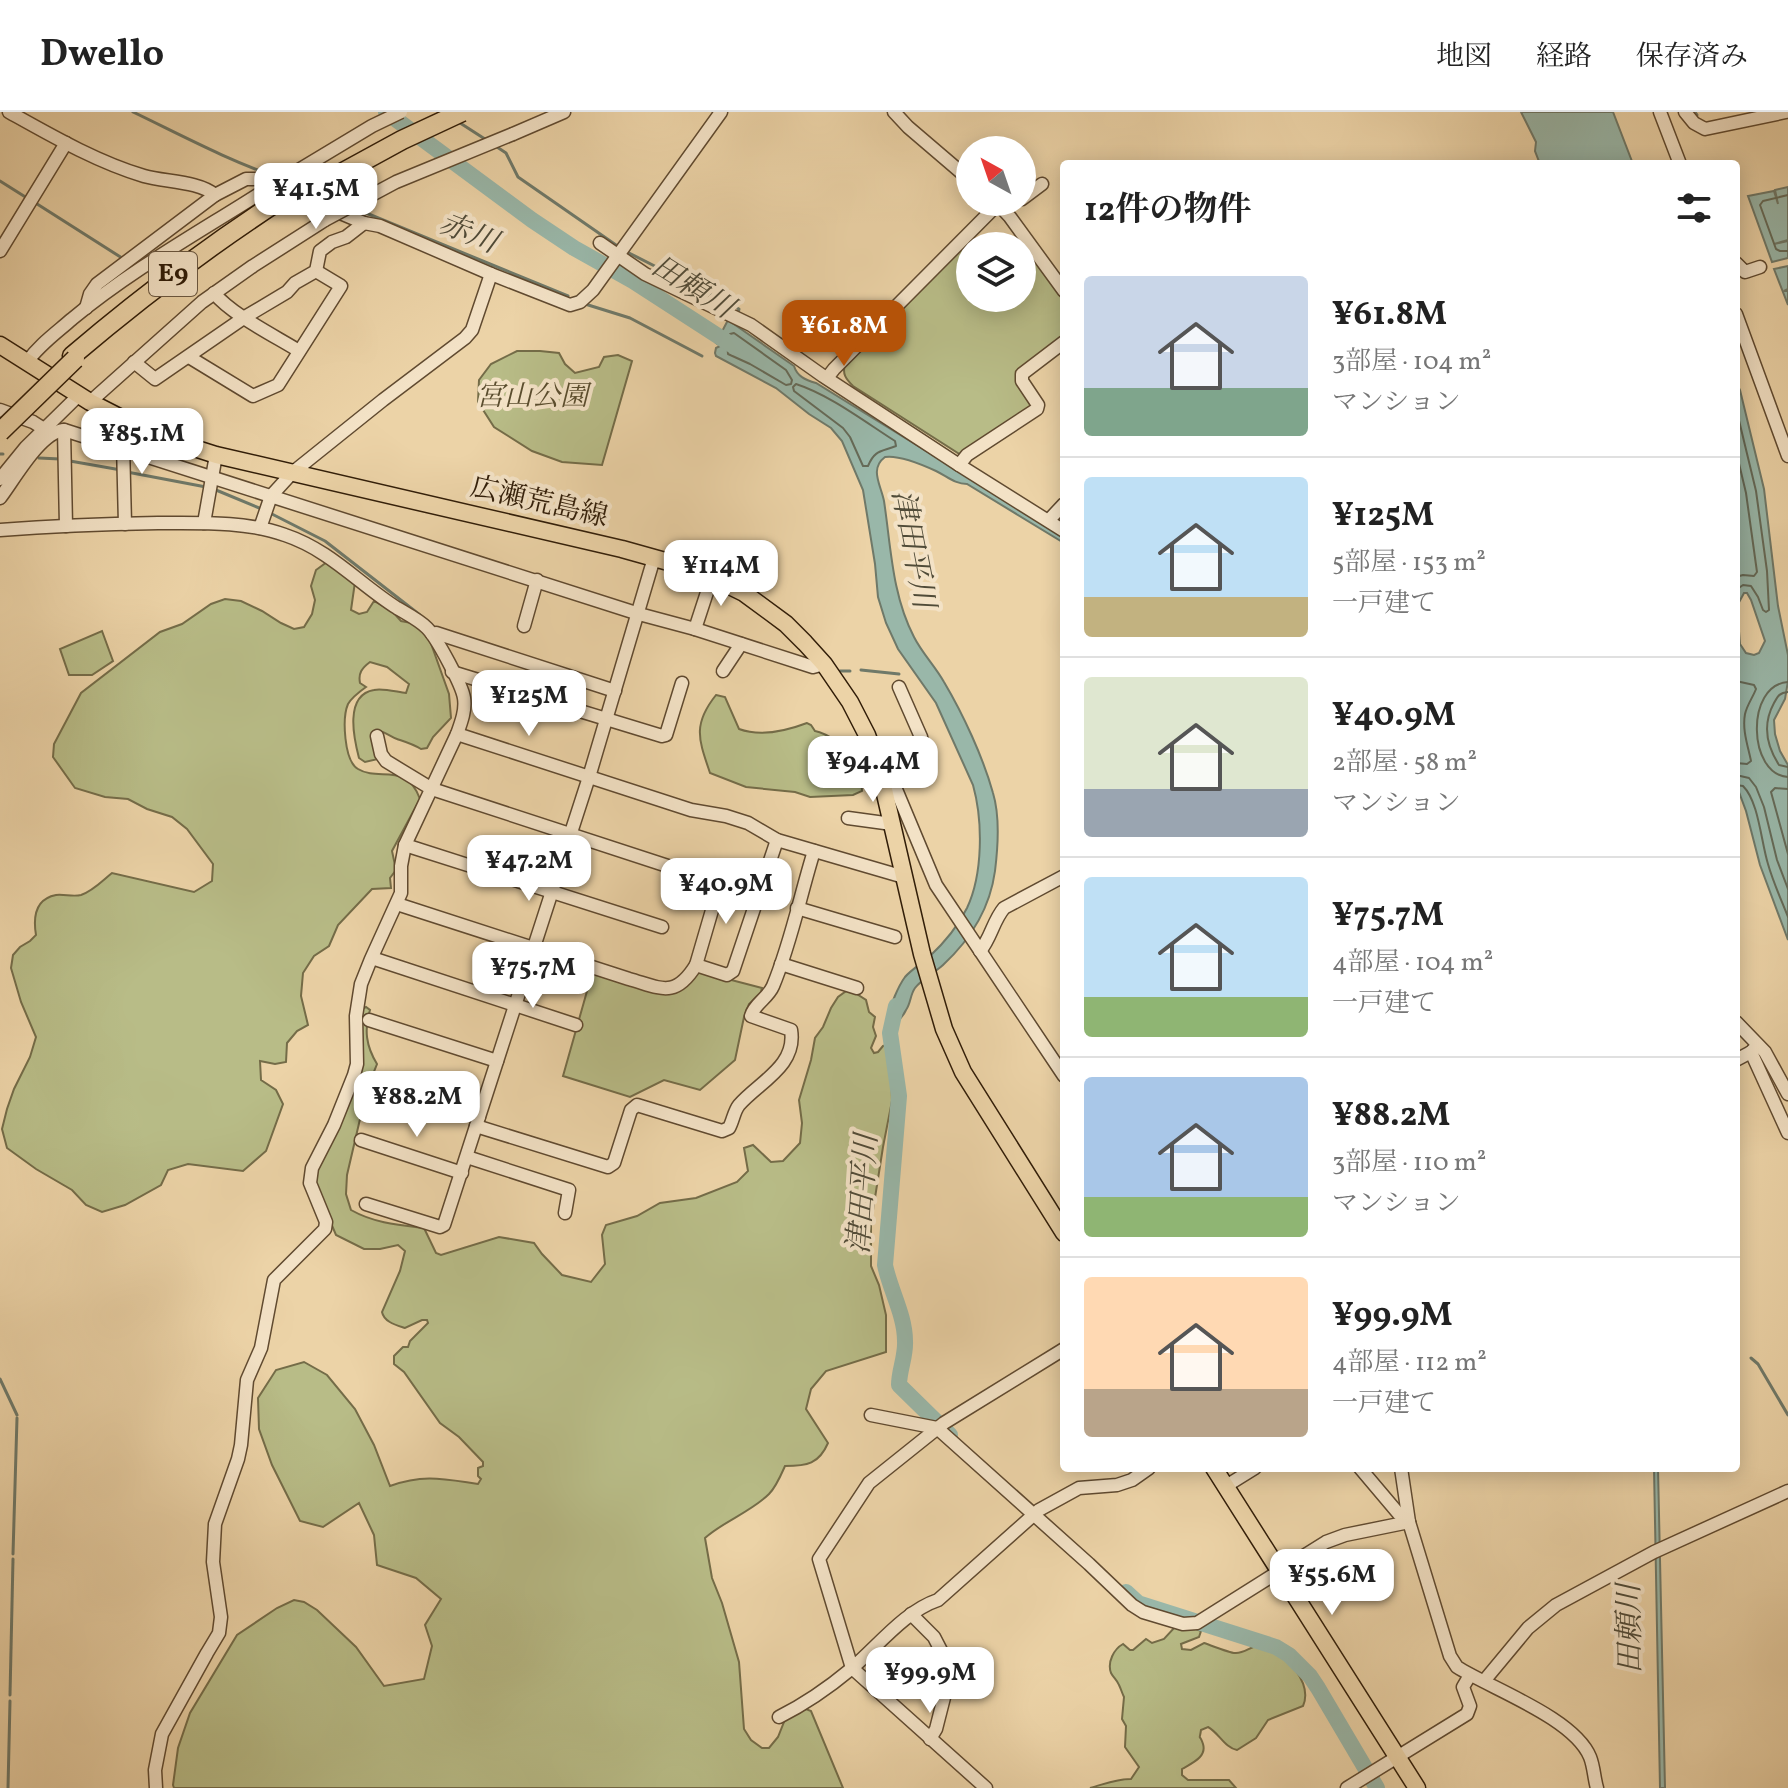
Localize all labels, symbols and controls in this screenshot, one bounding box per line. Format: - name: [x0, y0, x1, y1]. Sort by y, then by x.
- text: Dwello: [40, 29, 164, 82]
- text: 地図: [1436, 38, 1492, 77]
- text: 経路: [1536, 38, 1592, 77]
- text: 保存済み: [1636, 38, 1748, 77]
- north arrow: [956, 136, 1036, 216]
- map controls: [956, 136, 1036, 312]
- pin: ¥41.5M: [251, 163, 381, 231]
- text: ¥41.5M: [272, 171, 360, 207]
- icon: filters: [1672, 186, 1716, 230]
- text: 12件の物件: [1084, 188, 1251, 235]
- water label: 赤川: [432, 203, 506, 266]
- button: layers: [956, 232, 1036, 312]
- water label: 田頼川: [643, 246, 744, 331]
- road number: E9: [149, 252, 197, 296]
- text: ¥61.8M: [1332, 292, 1447, 339]
- pin: ¥61.8M: [779, 300, 909, 368]
- text: ¥61.8M: [800, 308, 888, 344]
- icon: home: [1148, 308, 1244, 404]
- text: 3部屋 · 104 m²: [1332, 344, 1491, 380]
- park label: 宮山公園: [476, 378, 592, 417]
- text: マンション: [1332, 385, 1461, 421]
- pin: ¥85.1M: [77, 408, 207, 476]
- text: ¥85.1M: [99, 416, 185, 452]
- street label: 広瀬荒島線: [466, 468, 612, 538]
- water label: 津田平川: [880, 486, 945, 615]
- text: ¥125M: [1332, 493, 1434, 540]
- icon: home: [1148, 509, 1244, 605]
- pin: ¥114M: [665, 540, 777, 608]
- text: 5部屋 · 153 m²: [1332, 545, 1486, 581]
- text: ¥114M: [682, 548, 760, 584]
- text: 一戸建て: [1332, 586, 1436, 622]
- pin: ¥125M: [473, 670, 585, 738]
- text: ¥125M: [490, 678, 568, 714]
- text: ¥40.9M: [1332, 693, 1456, 740]
- icon: home: [1148, 709, 1244, 805]
- pin: ¥94.4M: [808, 736, 938, 804]
- text: ¥94.4M: [826, 744, 920, 780]
- text: 2部屋 · 58 m²: [1332, 745, 1477, 781]
- text: マンション: [1332, 786, 1461, 822]
- pin: ¥47.2M: [464, 835, 594, 903]
- text: ¥47.2M: [485, 843, 573, 879]
- pin: ¥40.9M: [661, 858, 791, 926]
- text: ¥40.9M: [679, 866, 773, 902]
- text: ¥75.7M: [1332, 893, 1444, 940]
- icon: home: [1148, 909, 1244, 1005]
- pin: ¥75.7M: [468, 942, 598, 1010]
- text: 4部屋 · 104 m²: [1332, 945, 1493, 981]
- text: ¥75.7M: [490, 950, 576, 986]
- text: 一戸建て: [1332, 986, 1436, 1022]
- pin: ¥88.2M: [352, 1071, 482, 1139]
- text: ¥88.2M: [372, 1079, 462, 1115]
- text: ¥88.2M: [1332, 1093, 1450, 1140]
- icon: home: [1148, 1109, 1244, 1205]
- water label: 津田平川: [839, 1130, 889, 1255]
- text: 3部屋 · 110 m²: [1332, 1145, 1486, 1181]
- text: マンション: [1332, 1186, 1461, 1222]
- text: ¥99.9M: [1332, 1293, 1452, 1340]
- icon: home: [1148, 1309, 1244, 1405]
- text: 4部屋 · 112 m²: [1332, 1345, 1487, 1381]
- text: 一戸建て: [1332, 1386, 1436, 1422]
- pin: ¥55.6M: [1267, 1549, 1397, 1617]
- text: ¥55.6M: [1288, 1557, 1376, 1593]
- water label: 田頼川: [1609, 1581, 1653, 1674]
- pin: ¥99.9M: [865, 1647, 995, 1715]
- text: ¥99.9M: [884, 1655, 976, 1691]

